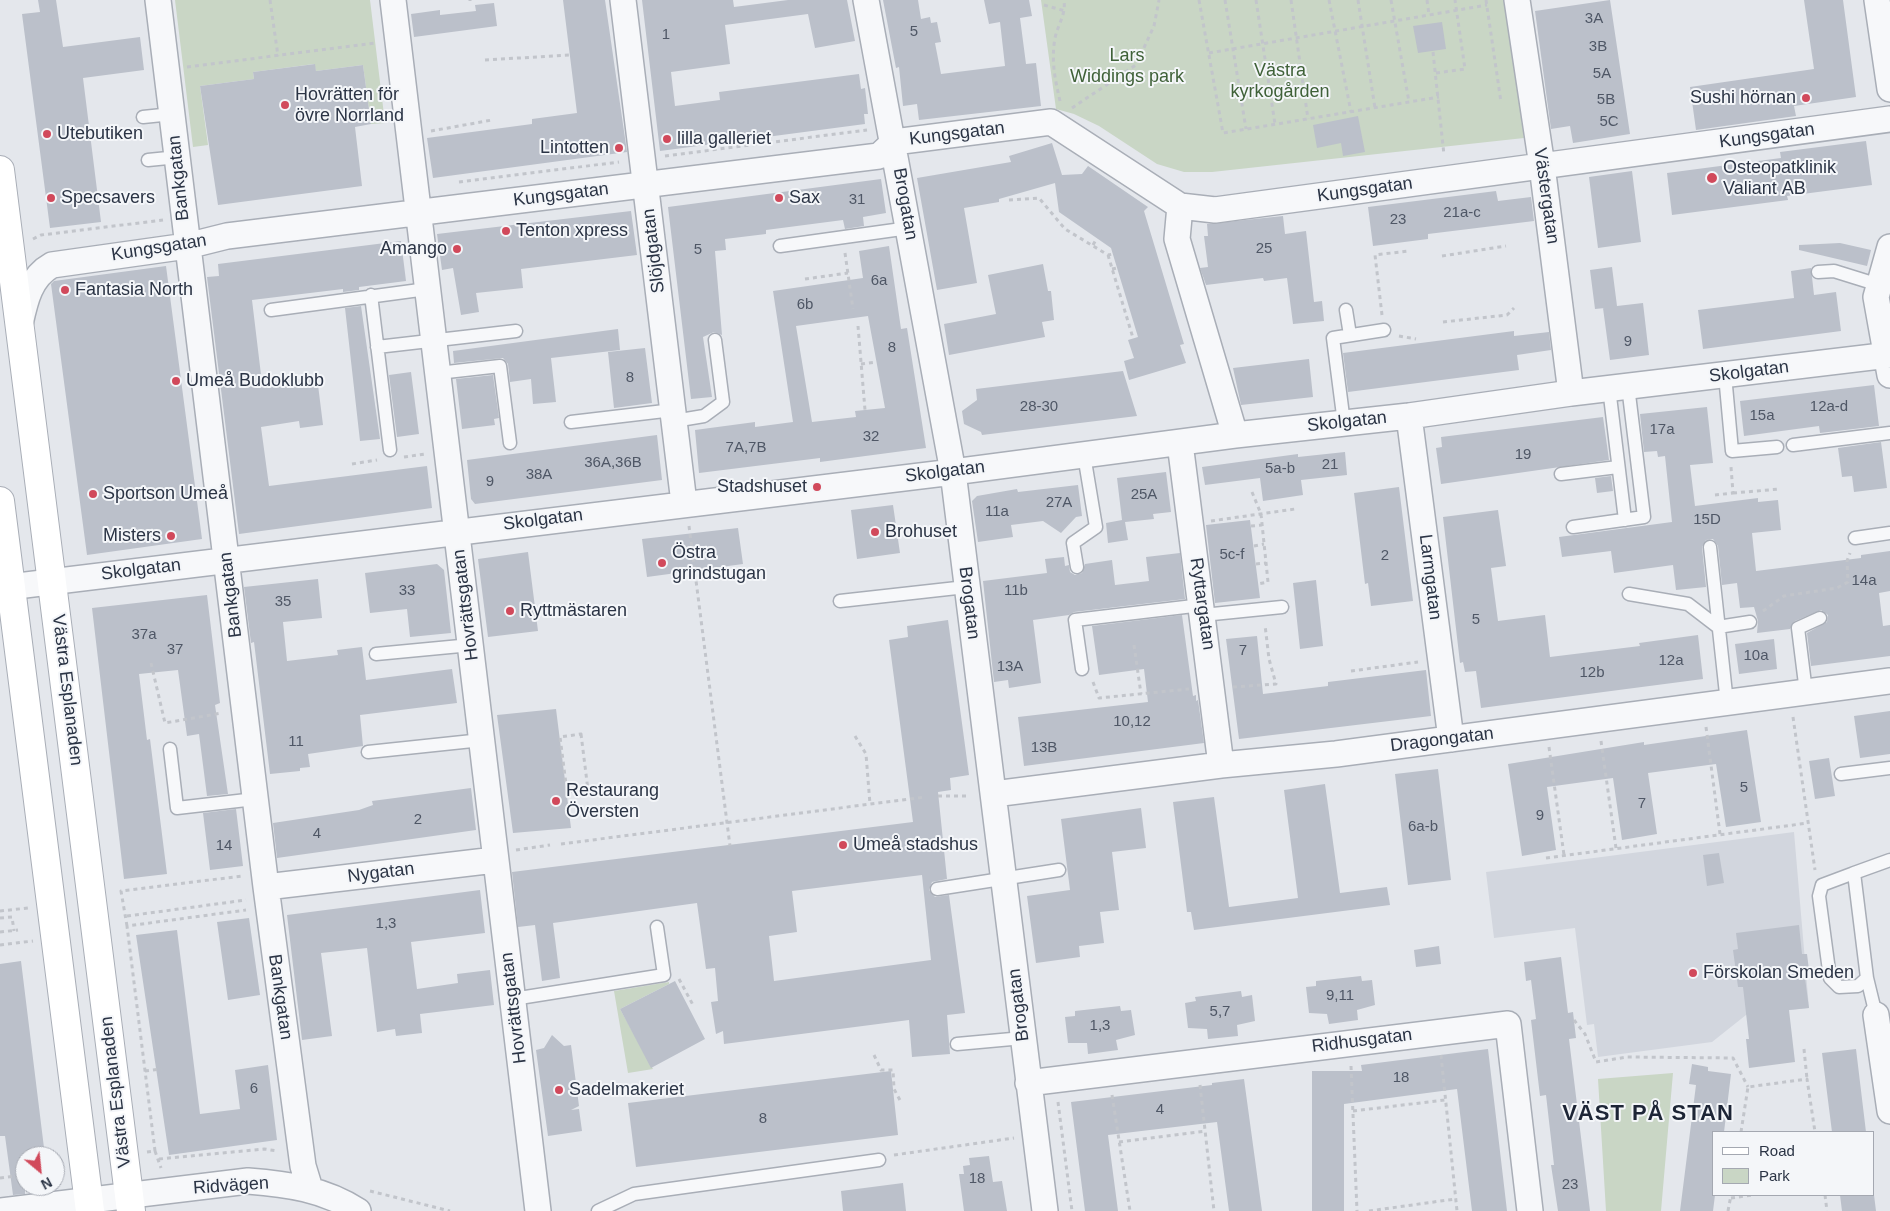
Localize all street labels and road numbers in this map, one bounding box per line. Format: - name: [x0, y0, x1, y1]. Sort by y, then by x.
- street label: Kungsgatan: [908, 117, 1006, 151]
- street label: Kungsgatan: [1718, 119, 1816, 153]
- street label: Bankgatan: [164, 134, 194, 222]
- street label: Västergatan: [1529, 146, 1563, 246]
- street label: Brogatan: [888, 166, 922, 242]
- street label: Kungsgatan: [1316, 173, 1414, 207]
- street label: Kungsgatan: [512, 178, 610, 212]
- street label: Slöjdgatan: [638, 207, 670, 295]
- street label: Kungsgatan: [110, 230, 208, 266]
- street label: Skolgatan: [1708, 356, 1790, 388]
- street label: Skolgatan: [1306, 407, 1388, 437]
- street label: Skolgatan: [904, 456, 986, 488]
- street label: Skolgatan: [502, 504, 584, 536]
- street label: Larmgatan: [1414, 533, 1446, 621]
- street label: Hovrättsgatan: [448, 548, 484, 662]
- street label: Bankgatan: [215, 551, 247, 639]
- street label: Skolgatan: [100, 554, 182, 586]
- street label: Ryttargatan: [1185, 556, 1219, 652]
- street label: Brogatan: [954, 565, 984, 641]
- street label: Västra Esplanaden: [47, 613, 87, 767]
- street label: Dragongatan: [1389, 723, 1495, 757]
- street label: Nygatan: [346, 858, 416, 888]
- street label: Hovrättsgatan: [496, 951, 532, 1065]
- street label: Bankgatan: [263, 953, 297, 1041]
- street label: Brogatan: [1004, 967, 1034, 1043]
- street label: Västra Esplanaden: [96, 1015, 136, 1169]
- street label: Ridhusgatan: [1311, 1024, 1413, 1058]
- street label: Ridvägen: [192, 1173, 270, 1199]

